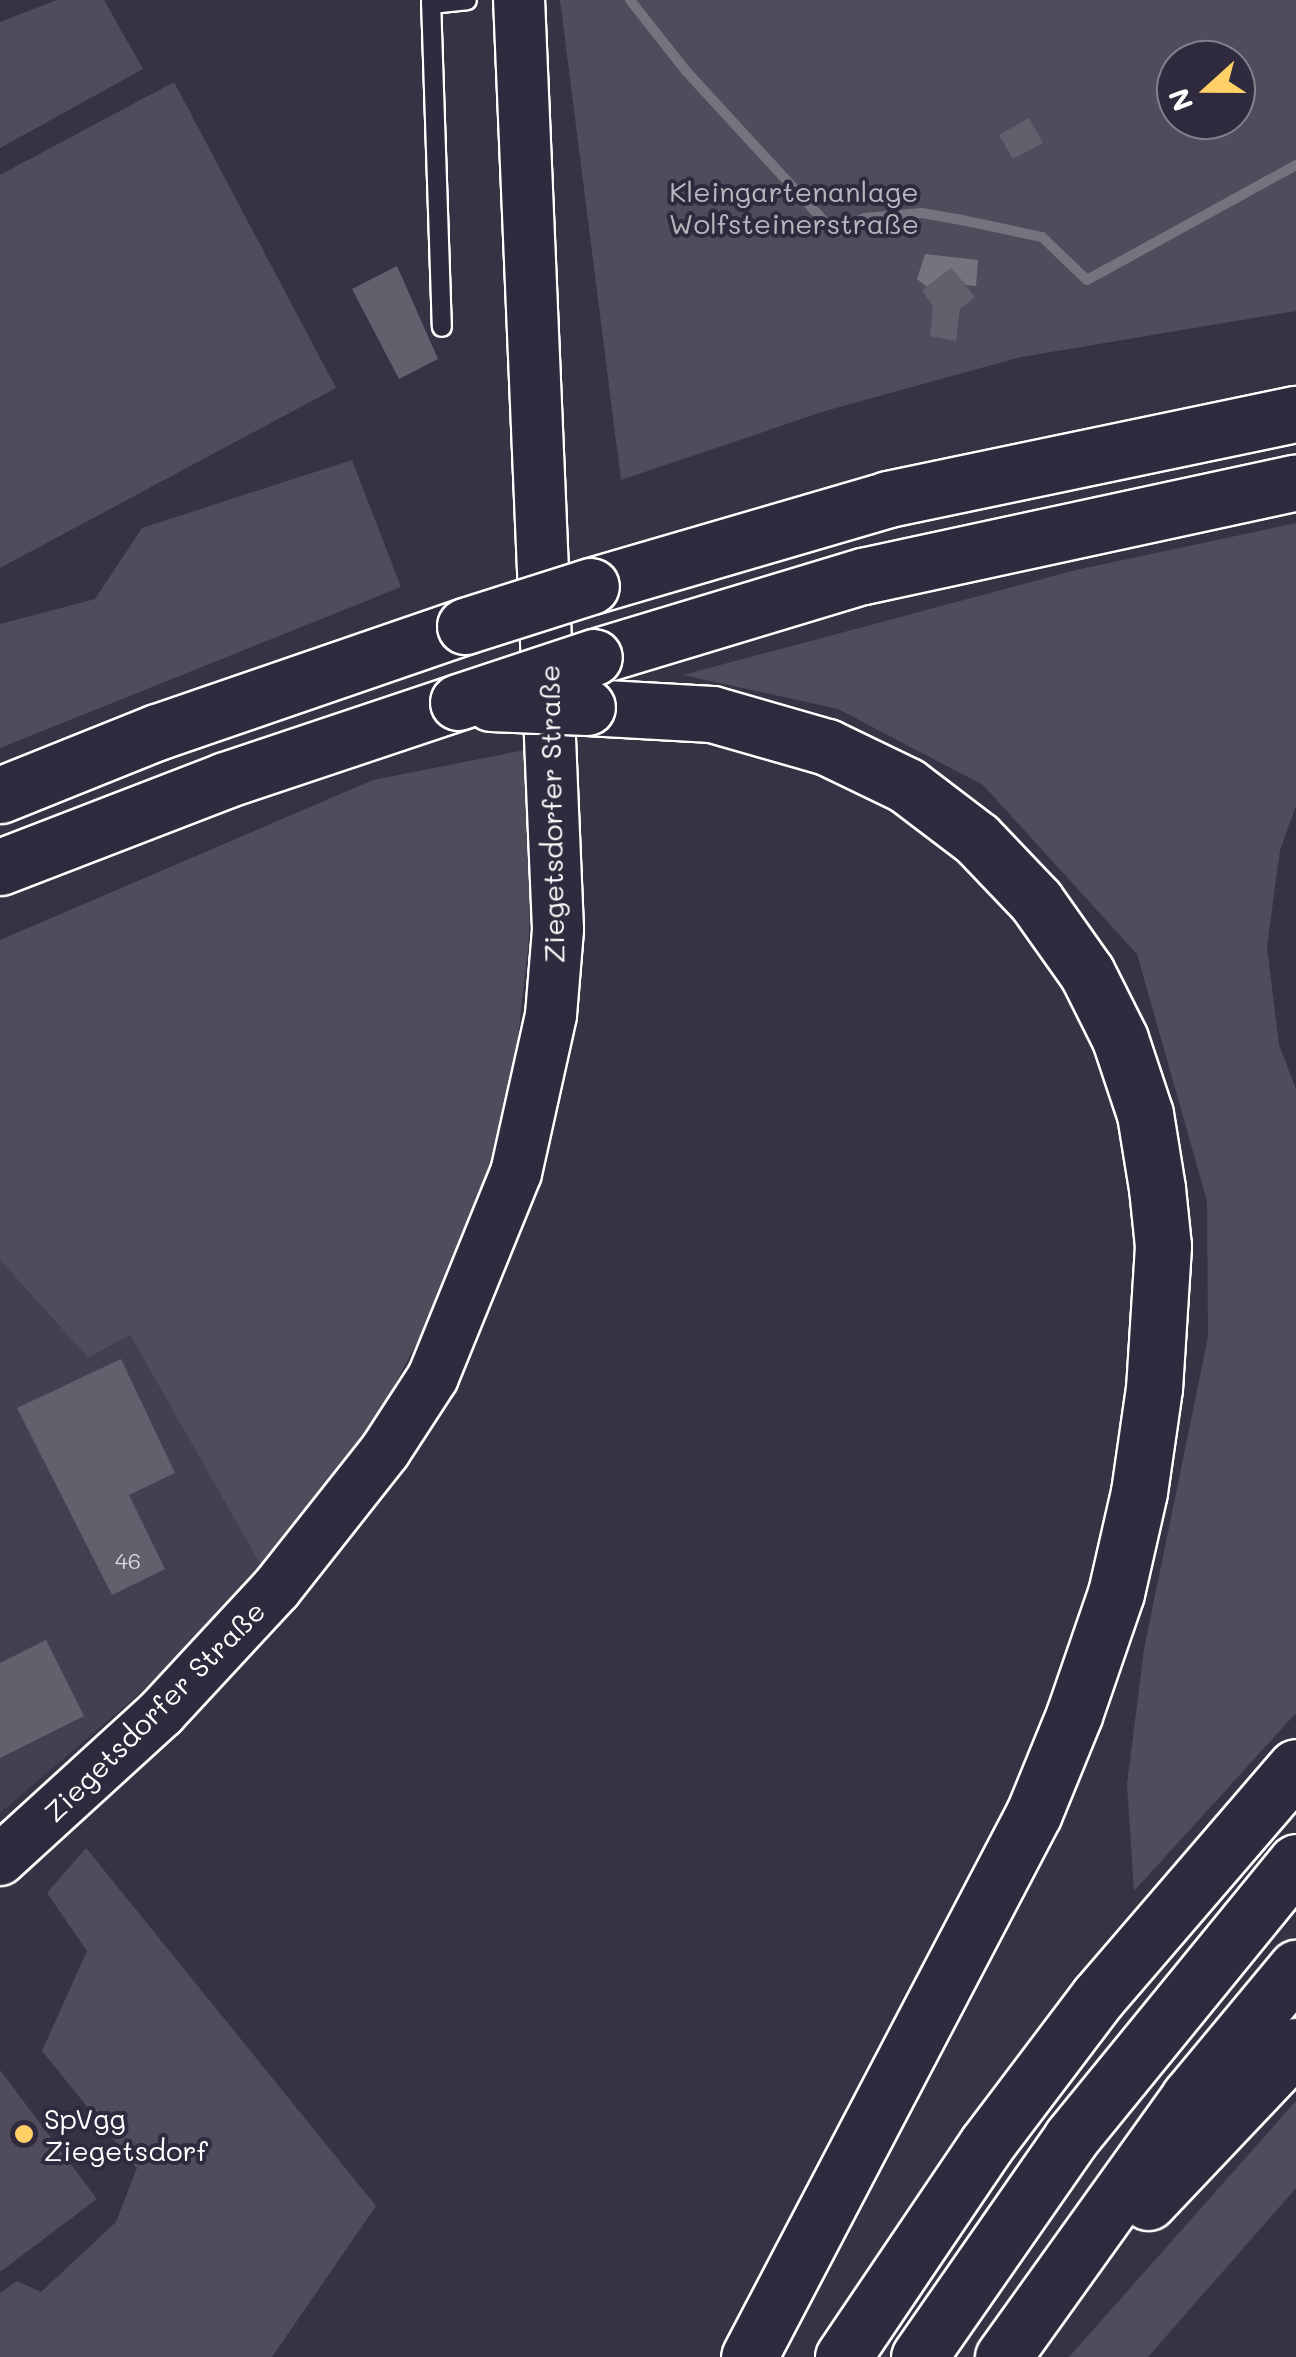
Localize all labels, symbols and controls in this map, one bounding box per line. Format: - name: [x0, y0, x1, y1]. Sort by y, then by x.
- north arrow: [1156, 40, 1256, 140]
- text: N: [1159, 84, 1200, 116]
- park label: Kleingartenanlage Wolfsteinerstraße: [669, 174, 919, 240]
- street label: Ziegetsdorfer Straße: [532, 664, 570, 964]
- house number: 46: [115, 1548, 141, 1574]
- street label: Ziegetsdorfer Straße: [37, 1594, 271, 1828]
- place label: SpVgg Ziegetsdorf: [44, 2101, 208, 2167]
- marker: SpVgg Ziegetsdorf: [13, 2123, 35, 2145]

